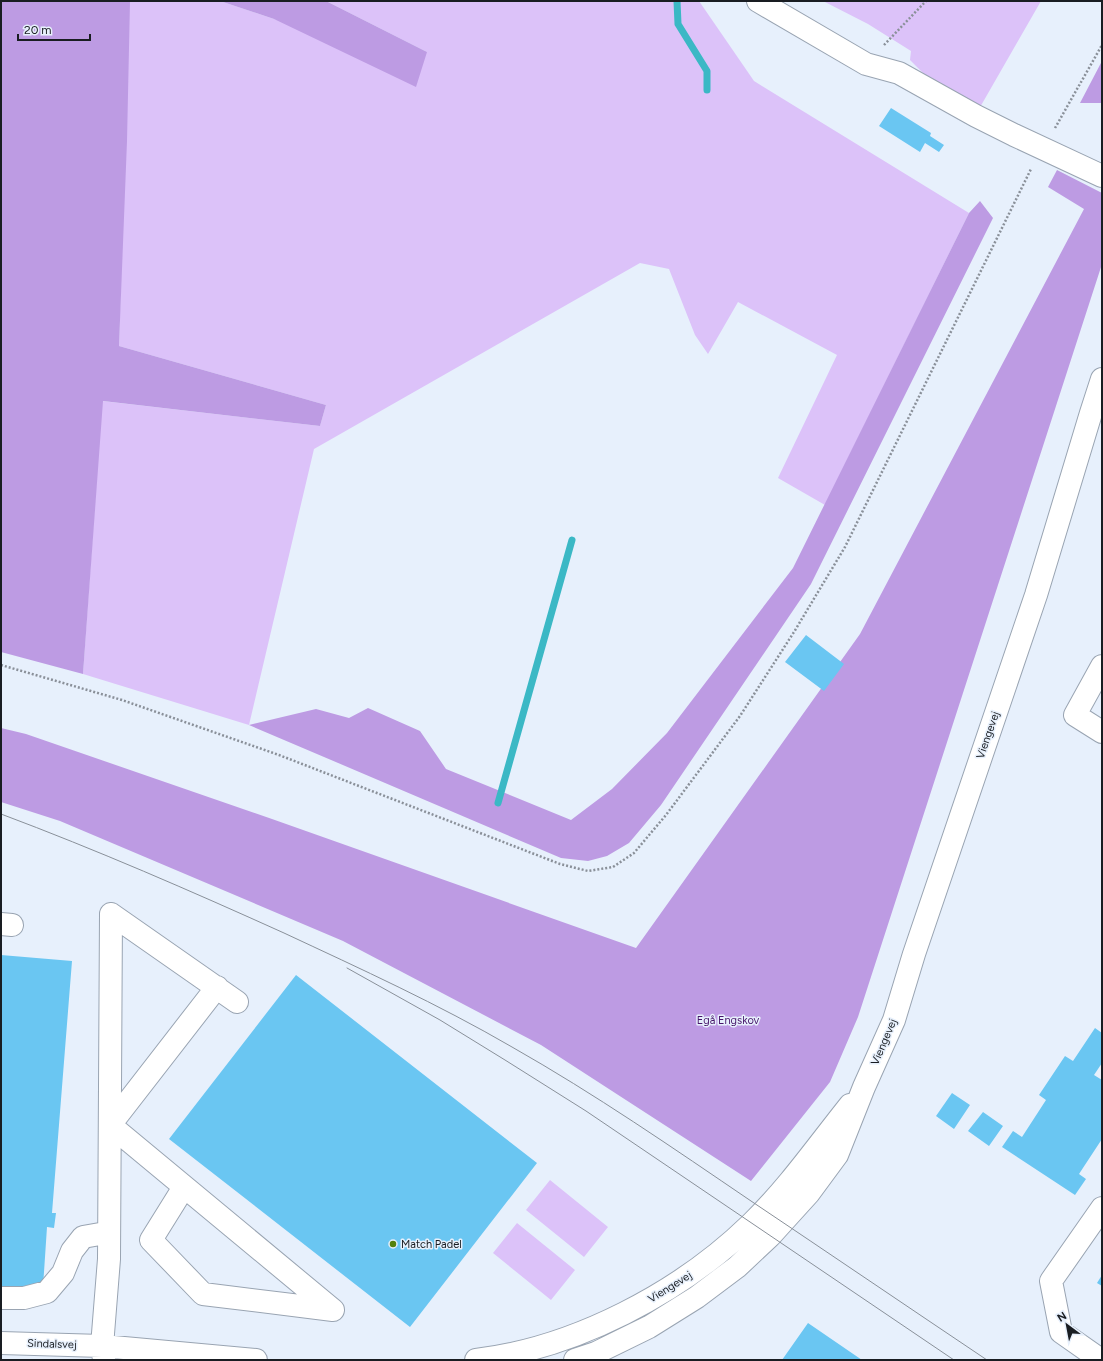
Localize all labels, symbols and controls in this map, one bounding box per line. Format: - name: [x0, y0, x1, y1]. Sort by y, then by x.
- scale bar: [18, 16, 90, 42]
- text: 20 m: [24, 23, 52, 37]
- street label: Viengevej: [974, 710, 1002, 760]
- park label: Egå Engskov: [697, 1014, 760, 1027]
- street label: Viengevej: [868, 1017, 900, 1067]
- place label: Match Padel: [401, 1238, 462, 1251]
- marker: Match Padel: [388, 1239, 398, 1249]
- street label: Viengevej: [646, 1268, 694, 1306]
- north arrow: [1047, 1305, 1087, 1345]
- text: N: [1055, 1309, 1069, 1325]
- street label: Sindalsvej: [27, 1337, 77, 1351]

